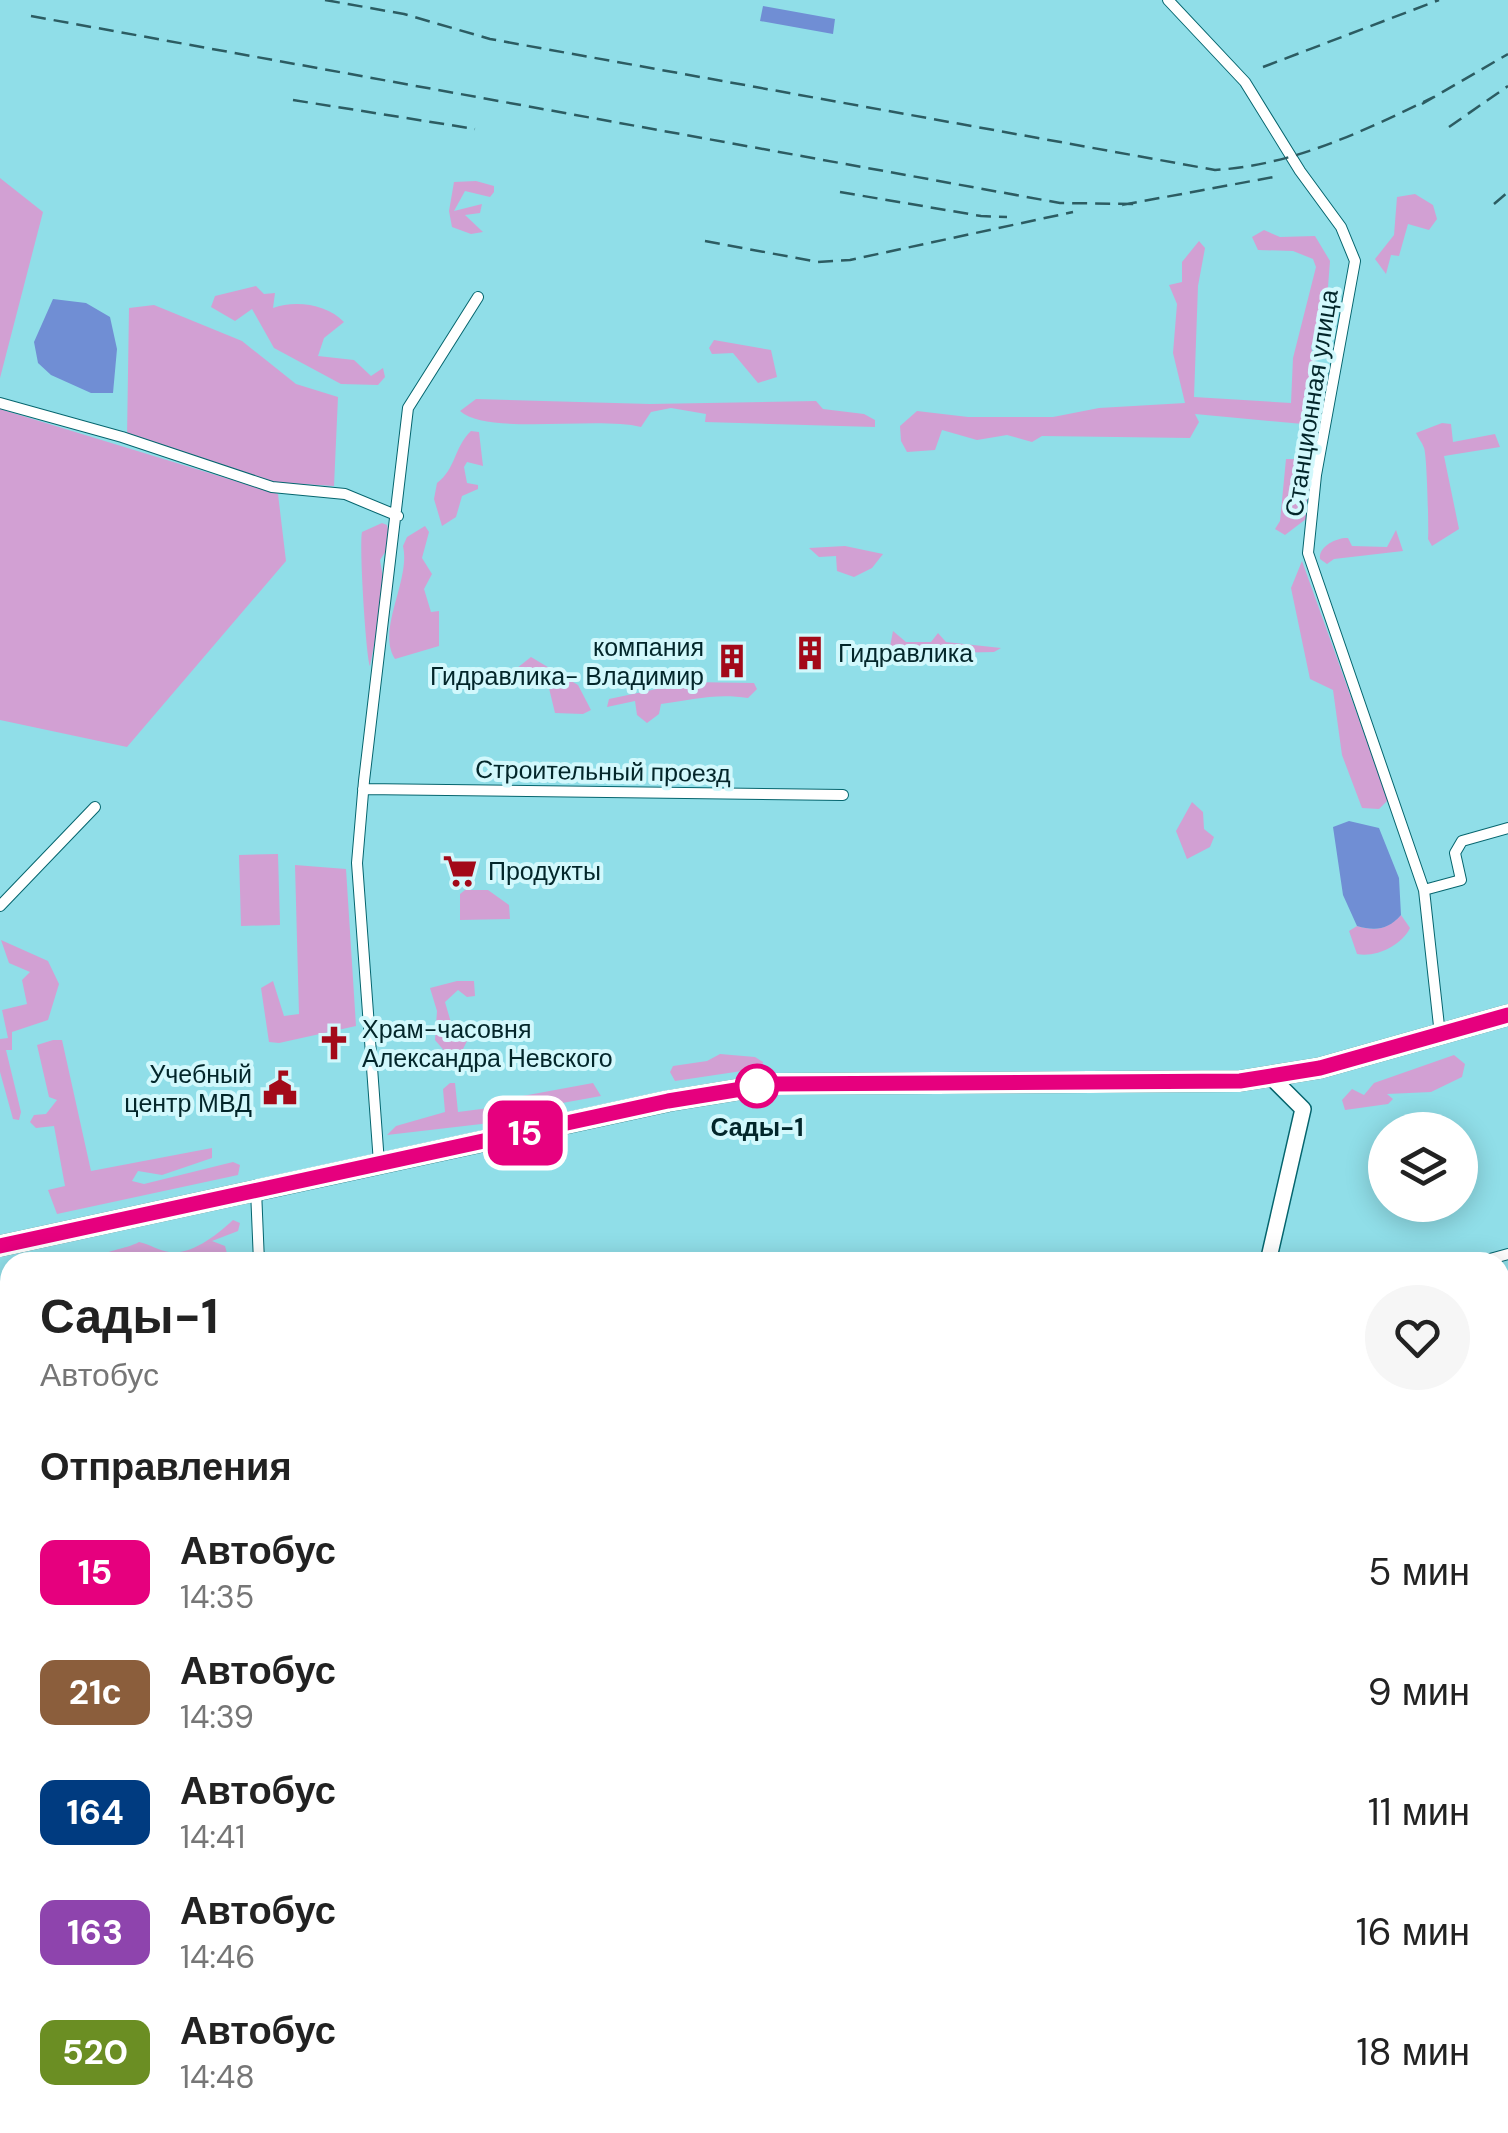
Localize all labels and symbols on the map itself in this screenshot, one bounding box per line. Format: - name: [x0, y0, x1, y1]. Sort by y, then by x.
- street label: Станционная улица: [1277, 287, 1346, 519]
- place label: компания Гидравлика- Владимир: [430, 631, 704, 693]
- building icon: Гидравлика: [791, 634, 829, 672]
- place label: Гидравлика: [838, 637, 973, 670]
- building icon: компания Гидравлика- Владимир: [713, 642, 751, 680]
- street label: Строительный проезд: [475, 753, 732, 790]
- supermarket icon: Продукты: [441, 852, 479, 890]
- place label: Продукты: [488, 855, 601, 888]
- place label: Храм-часовня Александра Невского: [362, 1013, 613, 1075]
- church icon: Храм-часовня Александра Невского: [315, 1024, 353, 1062]
- place label: Учебный центр МВД: [124, 1058, 252, 1120]
- marker: Сады-1: [736, 1065, 778, 1107]
- public building icon: Учебный центр МВД: [261, 1069, 299, 1107]
- line badge: 15: [480, 1100, 570, 1166]
- place label: Сады-1: [711, 1111, 803, 1144]

